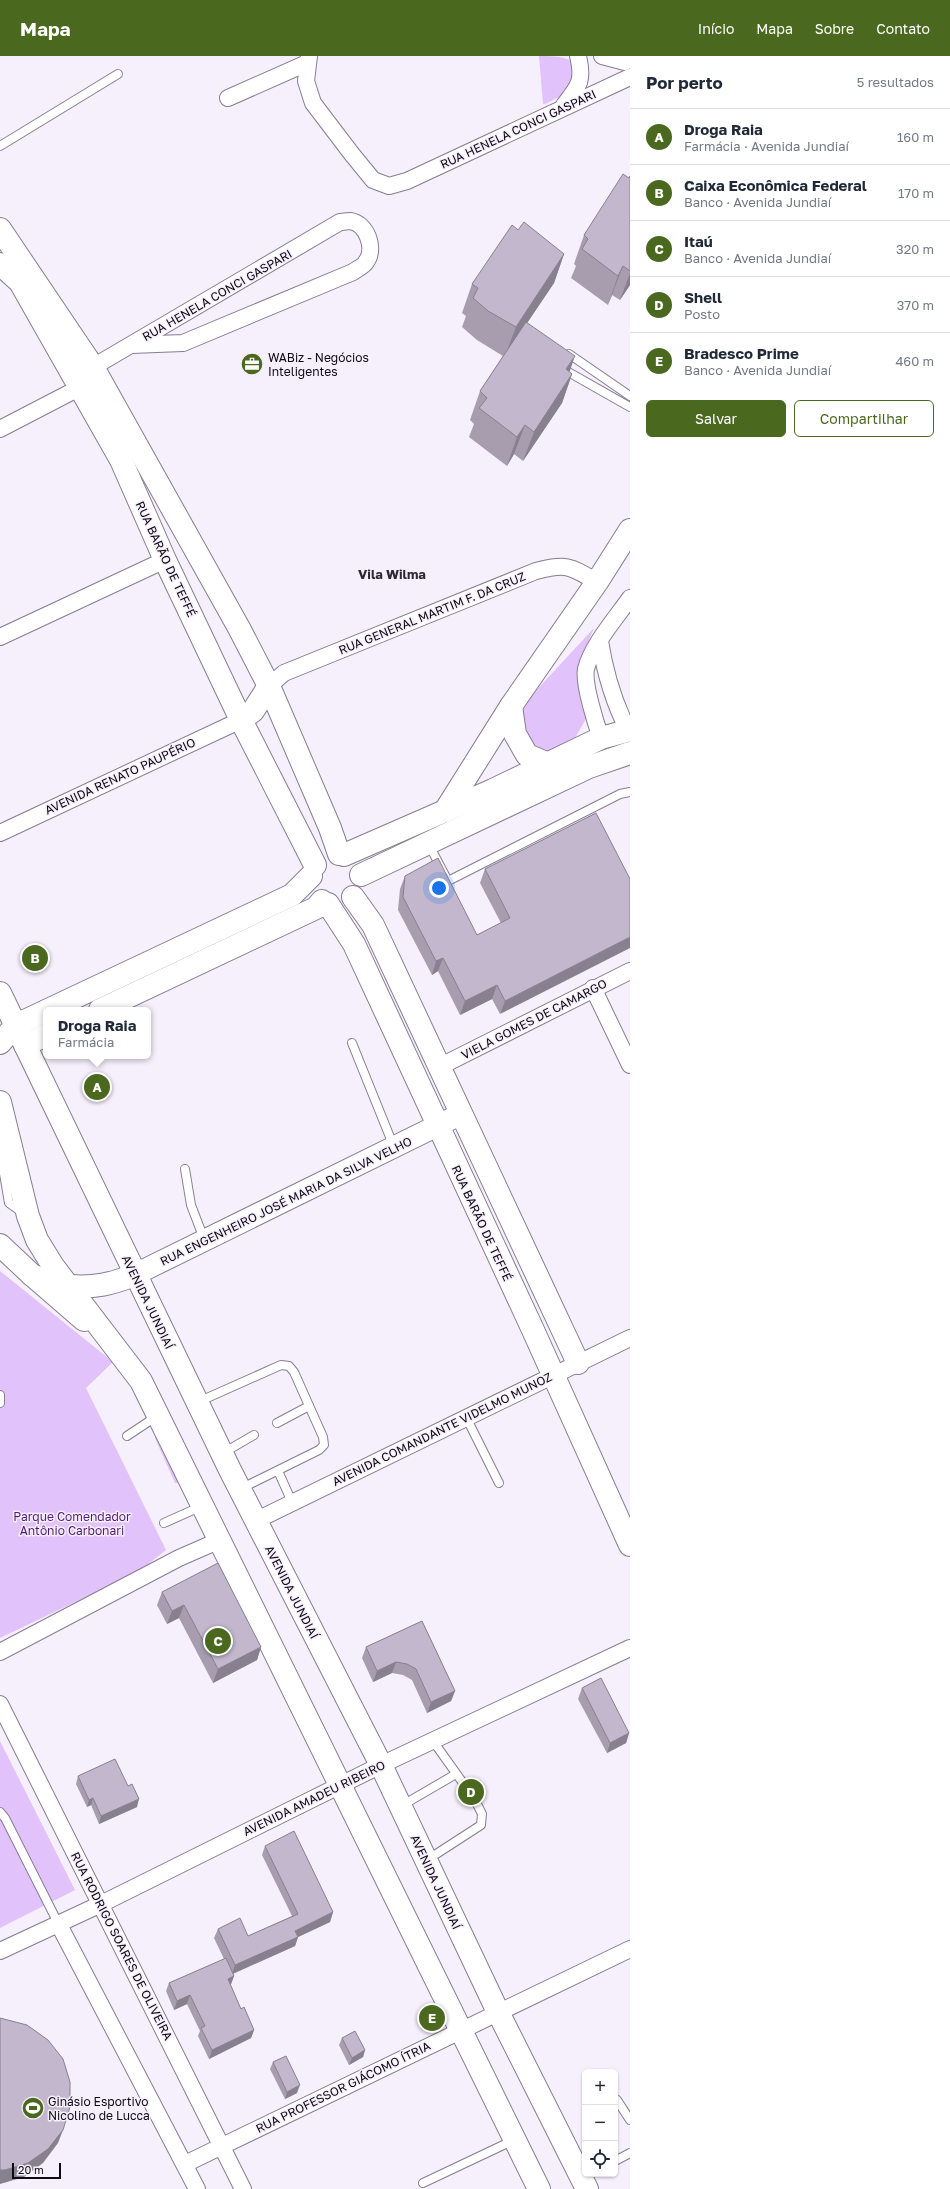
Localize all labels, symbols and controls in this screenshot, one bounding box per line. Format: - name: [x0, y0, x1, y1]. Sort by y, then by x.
- text: Mapa: [20, 17, 71, 40]
- text: Início: [698, 20, 734, 37]
- text: Mapa: [756, 20, 793, 37]
- text: Sobre: [815, 20, 854, 37]
- text: Contato: [876, 20, 930, 37]
- text: Por perto: [646, 72, 723, 93]
- text: 5 resultados: [857, 74, 934, 90]
- street label: RUA HENELA CONCI GASPARI: [438, 86, 598, 172]
- text: Droga Raia: [684, 120, 763, 138]
- text: A: [654, 129, 664, 145]
- text: 160 m: [897, 129, 934, 145]
- text: Farmácia · Avenida Jundiaí: [684, 138, 849, 154]
- text: Caixa Econômica Federal: [684, 176, 867, 194]
- text: B: [654, 185, 664, 201]
- text: 170 m: [898, 185, 934, 201]
- text: Banco · Avenida Jundiaí: [684, 194, 831, 210]
- text: Itaú: [684, 232, 713, 250]
- text: C: [654, 241, 664, 257]
- text: 320 m: [896, 241, 934, 257]
- street label: RUA HENELA CONCI GASPARI: [139, 246, 295, 344]
- text: Banco · Avenida Jundiaí: [684, 250, 831, 266]
- text: Shell: [684, 288, 722, 306]
- text: D: [654, 297, 664, 313]
- text: 370 m: [897, 297, 934, 313]
- text: Posto: [684, 306, 720, 322]
- text: Bradesco Prime: [684, 344, 799, 362]
- place label: WABiz - Negócios Inteligentes: [268, 350, 369, 379]
- office icon: WABiz - Negócios Inteligentes: [239, 351, 265, 377]
- text: E: [655, 353, 663, 369]
- text: 460 m: [895, 353, 934, 369]
- text: Banco · Avenida Jundiaí: [684, 362, 831, 378]
- button: Salvar: [646, 400, 786, 437]
- button: Compartilhar: [794, 400, 934, 437]
- street label: RUA BARÃO DE TEFFÉ: [133, 499, 199, 619]
- district label: Vila Wilma: [358, 566, 426, 582]
- street label: RUA GENERAL MARTIM F. DA CRUZ: [336, 569, 528, 657]
- street label: AVENIDA RENATO PAUPÉRIO: [42, 734, 198, 818]
- your location: [429, 878, 449, 898]
- pin: B: [22, 943, 48, 973]
- street label: VIELA GOMES DE CAMARGO: [459, 976, 609, 1062]
- popup: [43, 1007, 151, 1059]
- text: Droga Raia: [58, 1016, 136, 1034]
- text: Farmácia: [58, 1034, 114, 1050]
- pin: A: [84, 1072, 110, 1102]
- street label: RUA ENGENHEIRO JOSÉ MARIA DA SILVA VELHO: [158, 1133, 415, 1269]
- street label: RUA BARÃO DE TEFFÉ: [449, 1163, 515, 1283]
- street label: AVENIDA JUNDIAÍ: [119, 1252, 178, 1353]
- street label: AVENIDA COMANDANTE VIDELMO MUNOZ: [330, 1369, 554, 1489]
- park label: Parque Comendador Antônio Carbonari: [13, 1509, 131, 1538]
- street label: AVENIDA JUNDIAÍ: [262, 1543, 323, 1642]
- pin: C: [205, 1626, 231, 1656]
- street label: AVENIDA AMADEU RIBEIRO: [240, 1757, 388, 1839]
- pin: D: [458, 1777, 484, 1807]
- street label: AVENIDA JUNDIAÍ: [407, 1832, 465, 1933]
- street label: RUA RODRIGO SOARES DE OLIVEIRA: [68, 1849, 176, 2043]
- pin: E: [419, 2003, 445, 2033]
- street label: RUA PROFESSOR GIÁCOMO ÍTRIA: [253, 2038, 433, 2136]
- map controls: [582, 2069, 618, 2177]
- button: +: [582, 2069, 618, 2105]
- place label: Ginásio Esportivo Nicolino de Lucca: [48, 2094, 150, 2123]
- sports icon: Ginásio Esportivo Nicolino de Lucca: [20, 2095, 46, 2121]
- button: −: [582, 2105, 618, 2141]
- button: locate: [582, 2141, 618, 2177]
- scale bar: [12, 2161, 61, 2180]
- text: 20 m: [18, 2163, 44, 2176]

